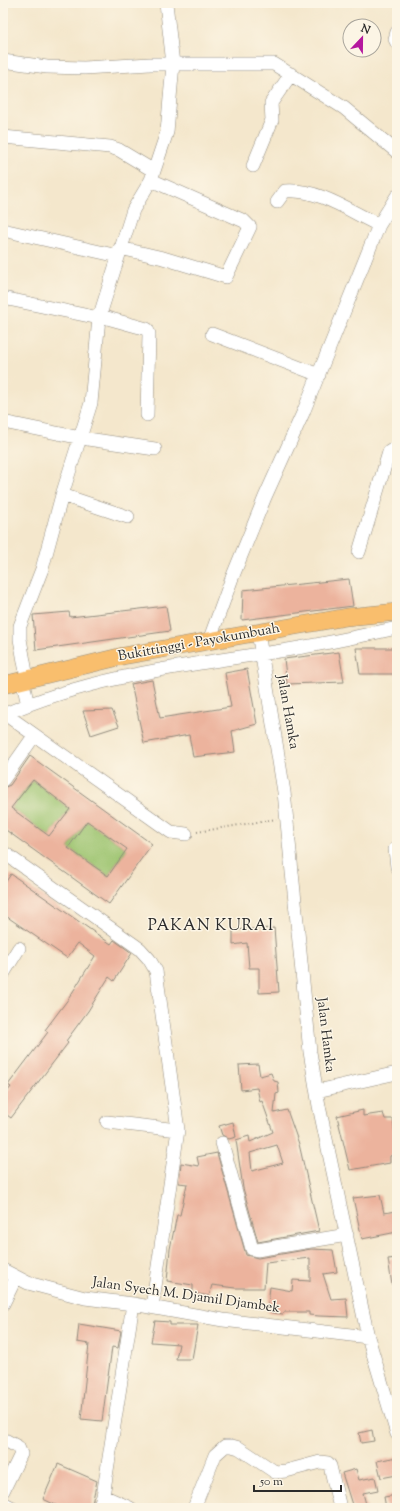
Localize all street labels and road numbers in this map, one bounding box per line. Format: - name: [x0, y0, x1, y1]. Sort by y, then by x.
- street label: Bukittinggi - Payokumbuah: [117, 619, 281, 667]
- street label: Jalan Hamka: [270, 672, 303, 751]
- street label: Jalan Hamka: [310, 995, 340, 1074]
- street label: Jalan Syech M. Djamil Djambek: [90, 1273, 281, 1319]

